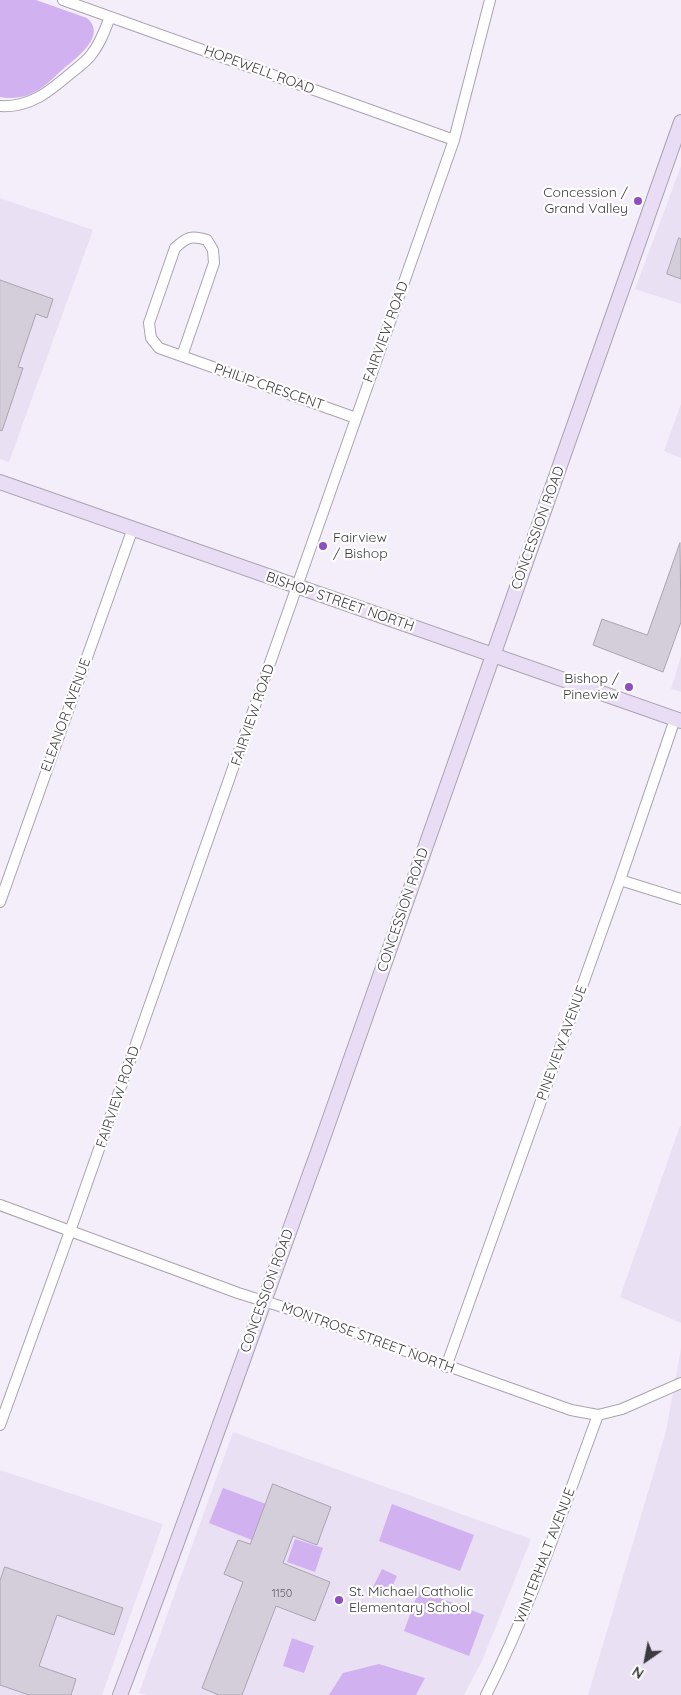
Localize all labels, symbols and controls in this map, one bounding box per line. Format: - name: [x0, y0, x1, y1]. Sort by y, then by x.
- street label: HOPEWELL ROAD: [201, 42, 317, 98]
- place label: Concession / Grand Valley: [543, 185, 628, 218]
- marker: Concession / Grand Valley: [632, 195, 644, 207]
- street label: FAIRVIEW ROAD: [360, 279, 412, 385]
- street label: PHILIP CRESCENT: [212, 360, 326, 414]
- street label: CONCESSION ROAD: [508, 464, 568, 592]
- place label: Fairview / Bishop: [333, 530, 388, 562]
- marker: Fairview / Bishop: [317, 540, 329, 552]
- street label: BISHOP STREET NORTH: [264, 569, 416, 635]
- street label: ELEANOR AVENUE: [38, 656, 94, 774]
- street label: FAIRVIEW ROAD: [228, 662, 278, 768]
- place label: Bishop / Pineview: [563, 671, 619, 704]
- marker: Bishop / Pineview: [623, 681, 635, 693]
- street label: CONCESSION ROAD: [374, 846, 432, 974]
- street label: PINEVIEW AVENUE: [533, 983, 591, 1103]
- street label: FAIRVIEW ROAD: [93, 1044, 143, 1150]
- street label: CONCESSION ROAD: [237, 1227, 297, 1355]
- street label: MONTROSE STREET NORTH: [279, 1299, 457, 1377]
- street label: WINTERHALT AVENUE: [511, 1486, 579, 1626]
- place label: St. Michael Catholic Elementary School: [349, 1584, 473, 1616]
- house number: 1150: [272, 1587, 292, 1601]
- marker: St. Michael Catholic Elementary School: [333, 1594, 345, 1606]
- north arrow: [621, 1635, 671, 1685]
- text: N: [629, 1662, 647, 1683]

